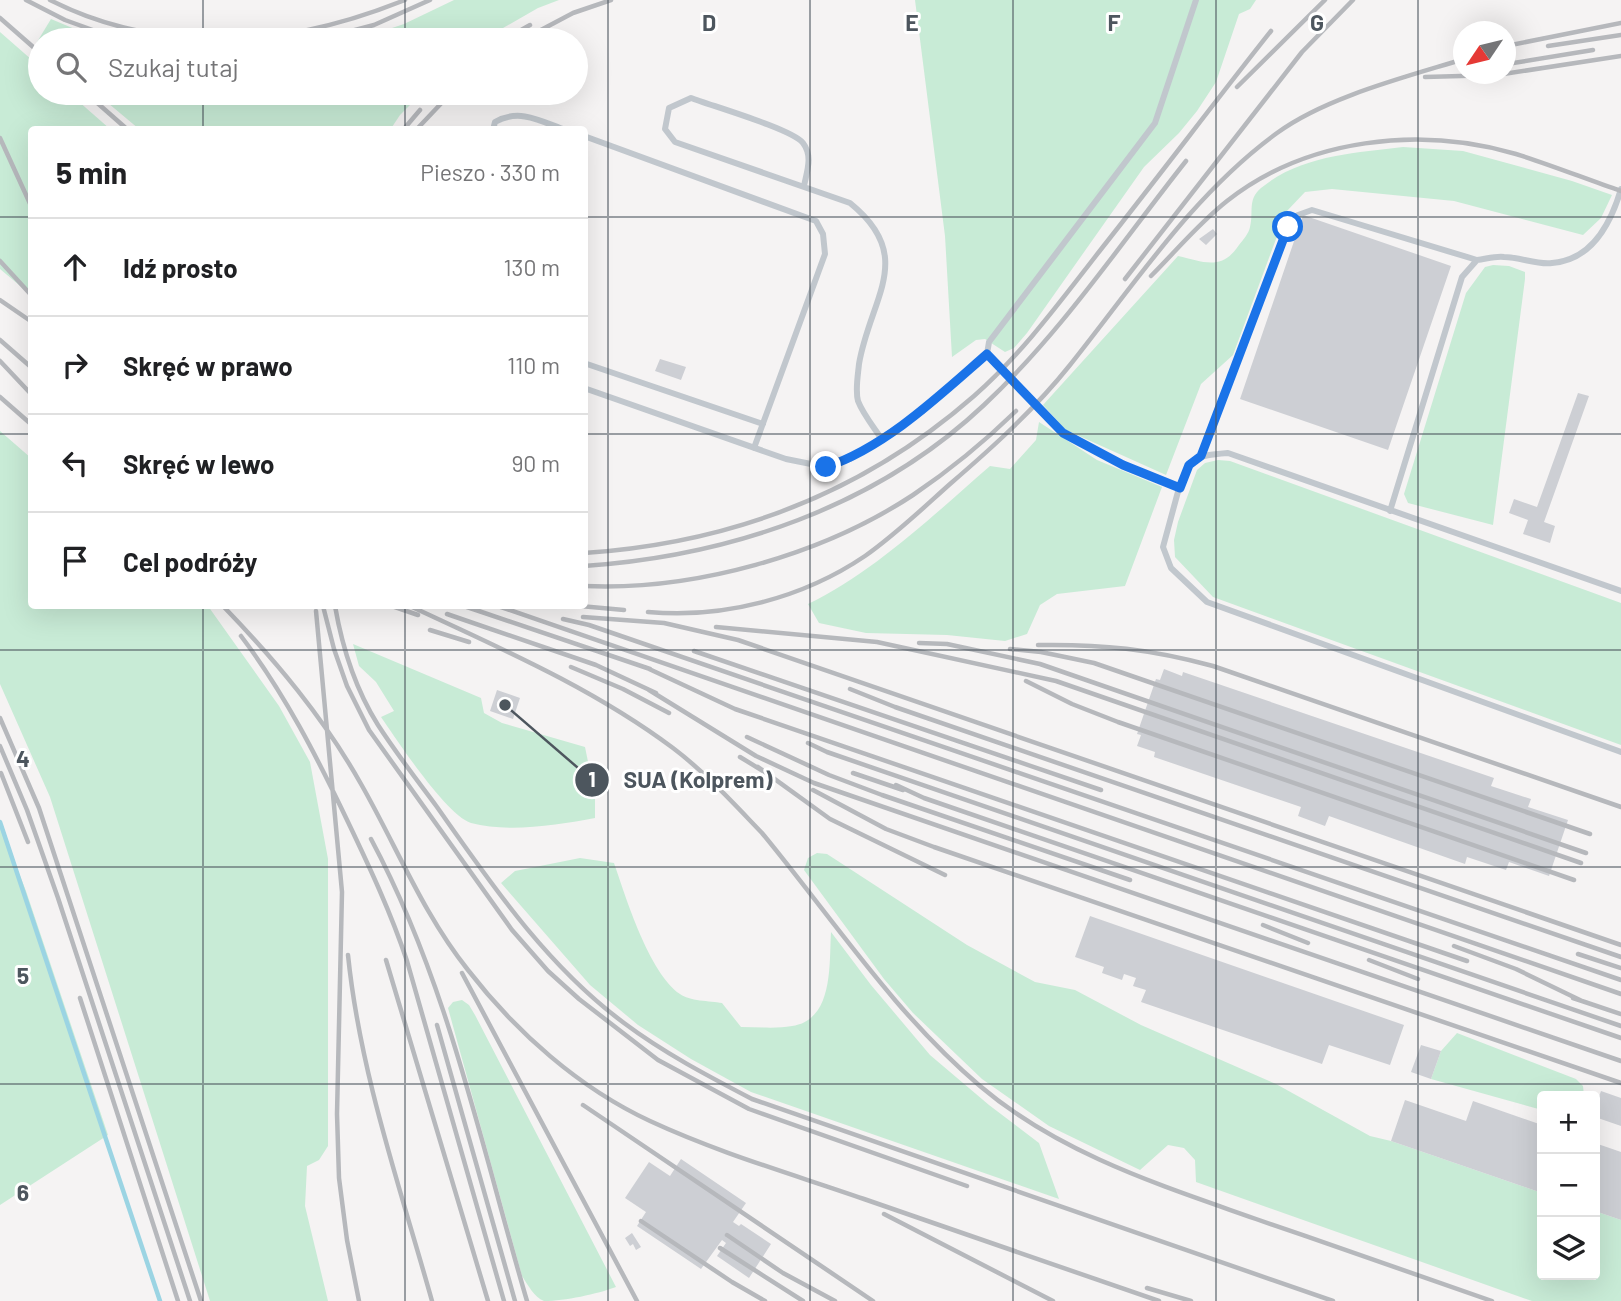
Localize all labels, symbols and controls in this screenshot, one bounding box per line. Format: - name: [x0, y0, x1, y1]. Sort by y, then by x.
- text: D: [702, 8, 716, 36]
- text: E: [905, 8, 919, 36]
- text: F: [1108, 8, 1121, 36]
- text: G: [1310, 8, 1324, 36]
- north arrow: [1453, 21, 1516, 84]
- search box: [28, 28, 588, 105]
- icon: search: [52, 48, 90, 86]
- text: Szukaj tutaj: [108, 51, 239, 82]
- text: 5 min: [56, 154, 127, 190]
- text: Pieszo · 330 m: [420, 158, 560, 186]
- route start: [1272, 211, 1303, 242]
- icon: ahead: [56, 248, 94, 286]
- text: Idź prosto: [123, 252, 238, 283]
- text: 130 m: [503, 253, 560, 281]
- icon: right: [56, 346, 94, 384]
- text: Skręć w prawo: [123, 350, 293, 381]
- text: 110 m: [507, 351, 560, 379]
- icon: left: [56, 444, 94, 482]
- text: Skręć w lewo: [123, 448, 275, 479]
- text: 90 m: [511, 449, 560, 477]
- route end: [810, 451, 841, 482]
- icon: arrive: [56, 542, 94, 580]
- text: Cel podróży: [123, 546, 257, 577]
- text: 4: [16, 744, 30, 772]
- callout: SUA (Kolprem): [574, 758, 786, 802]
- text: SUA (Kolprem): [623, 765, 773, 793]
- text: 1: [588, 766, 596, 791]
- text: 5: [17, 961, 29, 989]
- map controls: [1537, 1091, 1600, 1280]
- button: +: [1537, 1091, 1600, 1154]
- button: −: [1537, 1154, 1600, 1217]
- text: 6: [17, 1178, 29, 1206]
- button: layers: [1537, 1217, 1600, 1280]

